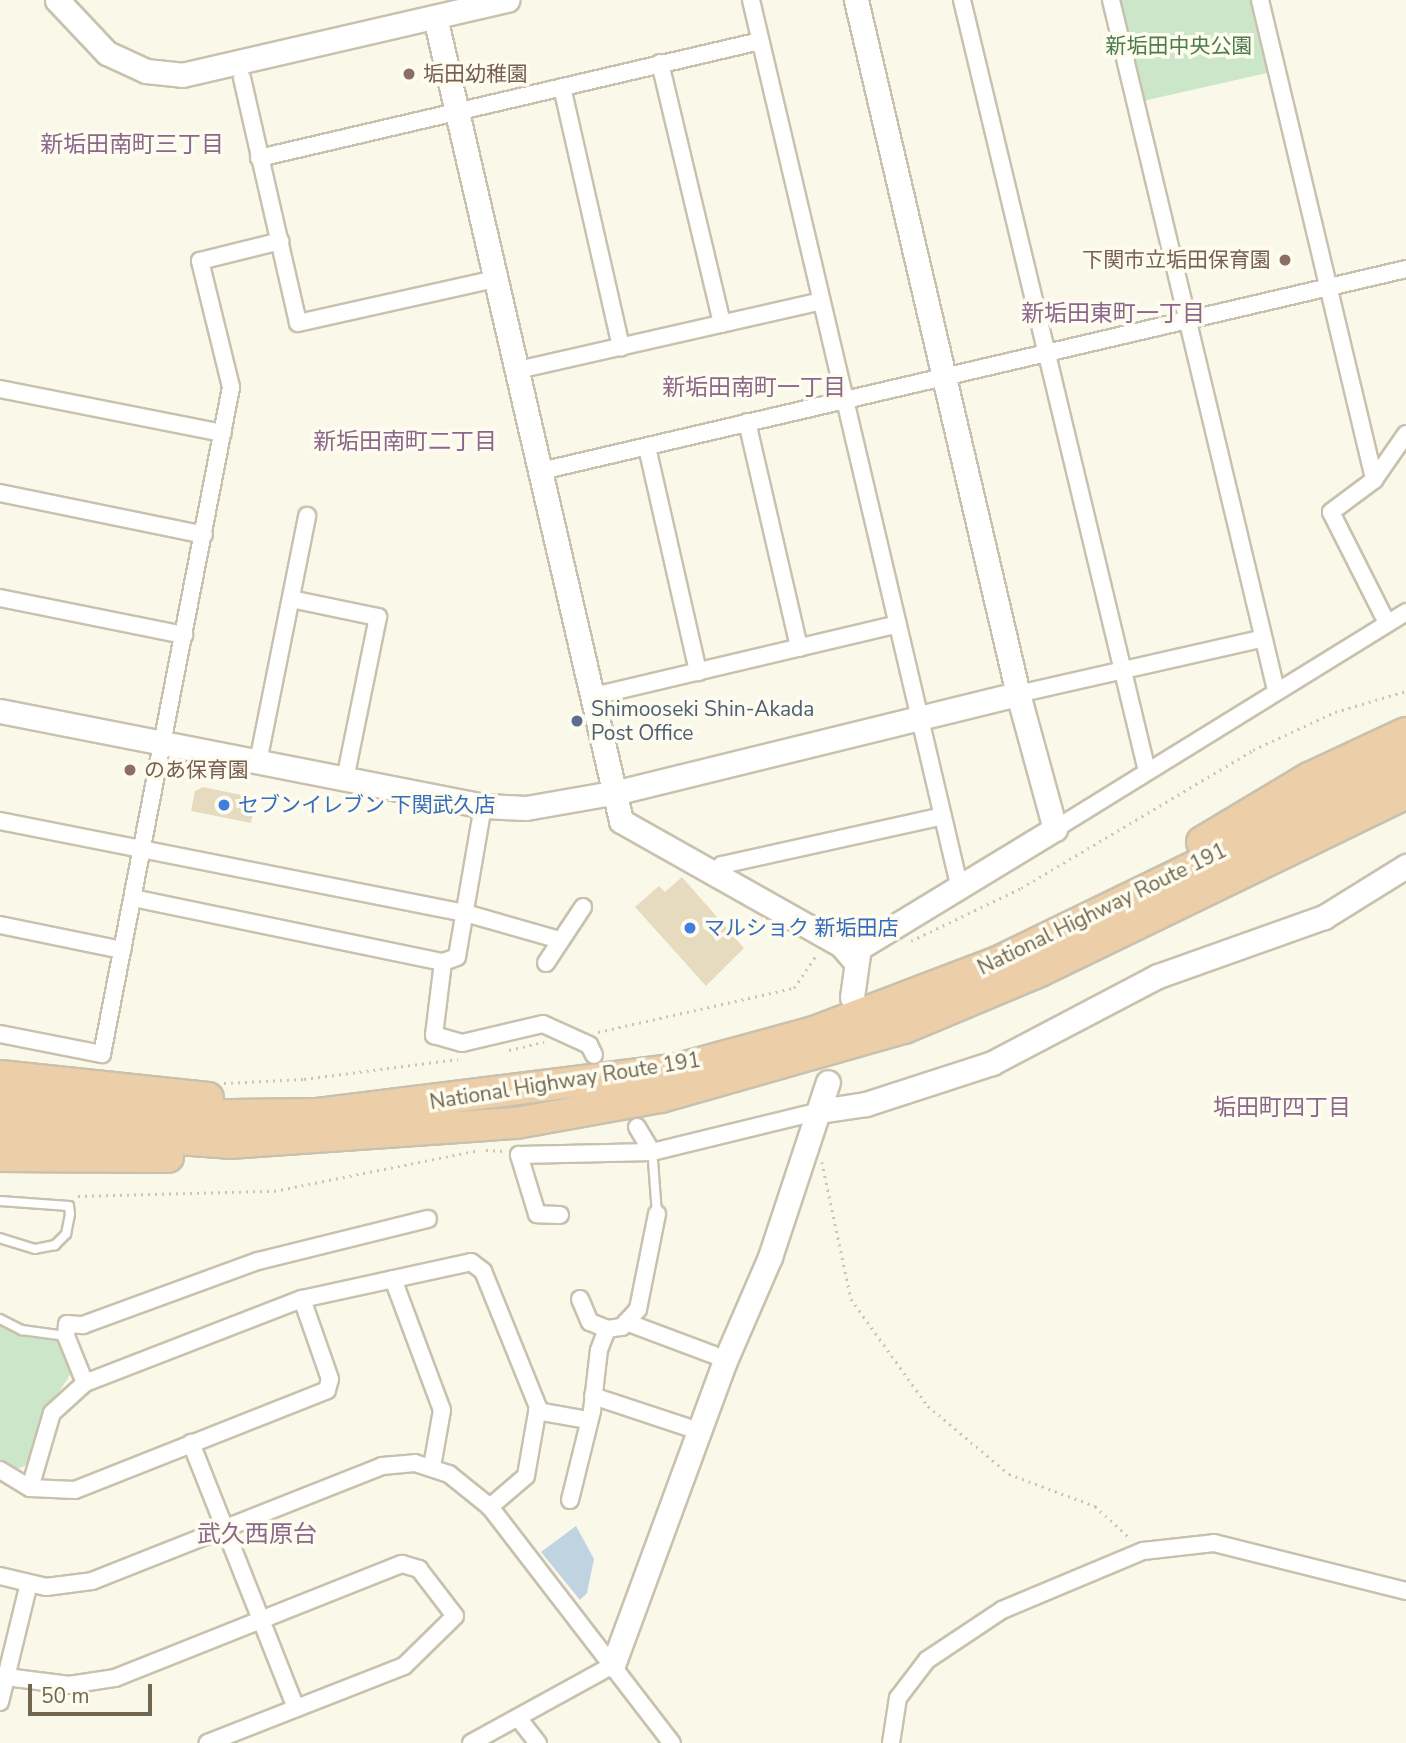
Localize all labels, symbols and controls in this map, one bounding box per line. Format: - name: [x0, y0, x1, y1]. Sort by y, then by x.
- park label: 新垢田中央公園: [1106, 33, 1252, 59]
- place label: 垢田幼稚園: [423, 61, 528, 87]
- marker: 垢田幼稚園: [401, 66, 417, 82]
- district label: 新垢田南町三丁目: [40, 131, 224, 159]
- place label: 下関市立垢田保育園: [1082, 247, 1271, 273]
- marker: 下関市立垢田保育園: [1277, 252, 1293, 268]
- district label: 新垢田東町一丁目: [1021, 300, 1205, 328]
- district label: 新垢田南町一丁目: [662, 374, 846, 402]
- district label: 新垢田南町二丁目: [313, 428, 497, 456]
- place label: Shimooseki Shin-Akada Post Office: [591, 696, 814, 746]
- marker: Shimooseki Shin-Akada Post Office: [569, 713, 585, 729]
- place label: のあ保育園: [144, 757, 249, 783]
- marker: のあ保育園: [122, 762, 138, 778]
- place label: セブンイレブン 下関武久店: [238, 792, 495, 818]
- marker: セブンイレブン 下関武久店: [216, 797, 232, 813]
- street label: National Highway Route 191: [973, 838, 1231, 980]
- place label: マルショク 新垢田店: [704, 915, 898, 941]
- marker: マルショク 新垢田店: [682, 920, 698, 936]
- street label: National Highway Route 191: [428, 1047, 702, 1115]
- district label: 垢田町四丁目: [1213, 1094, 1351, 1122]
- district label: 武久西原台: [197, 1521, 317, 1549]
- scale bar: [32, 1670, 156, 1714]
- text: 50 m: [41, 1682, 90, 1710]

